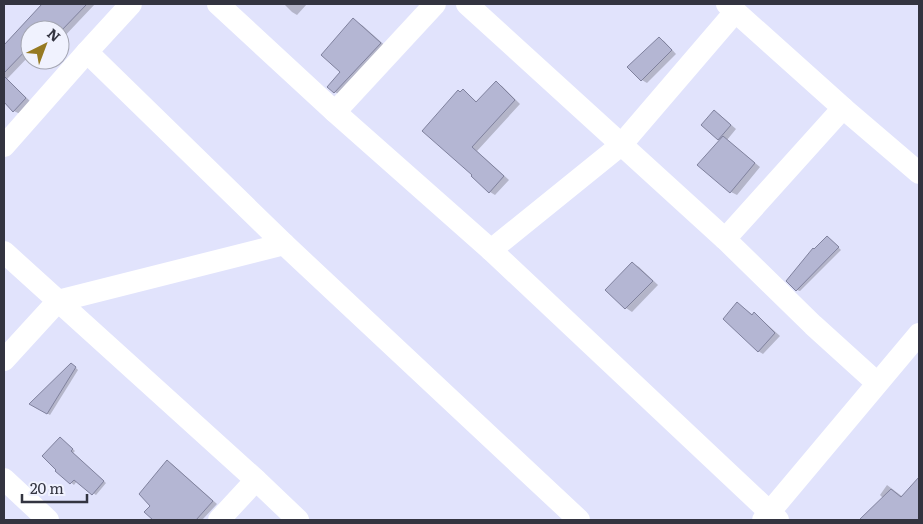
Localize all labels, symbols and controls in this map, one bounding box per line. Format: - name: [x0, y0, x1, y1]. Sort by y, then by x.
- north arrow: [20, 20, 70, 70]
- text: N: [43, 23, 66, 46]
- scale bar: [22, 472, 88, 504]
- text: 20 m: [30, 476, 64, 499]

